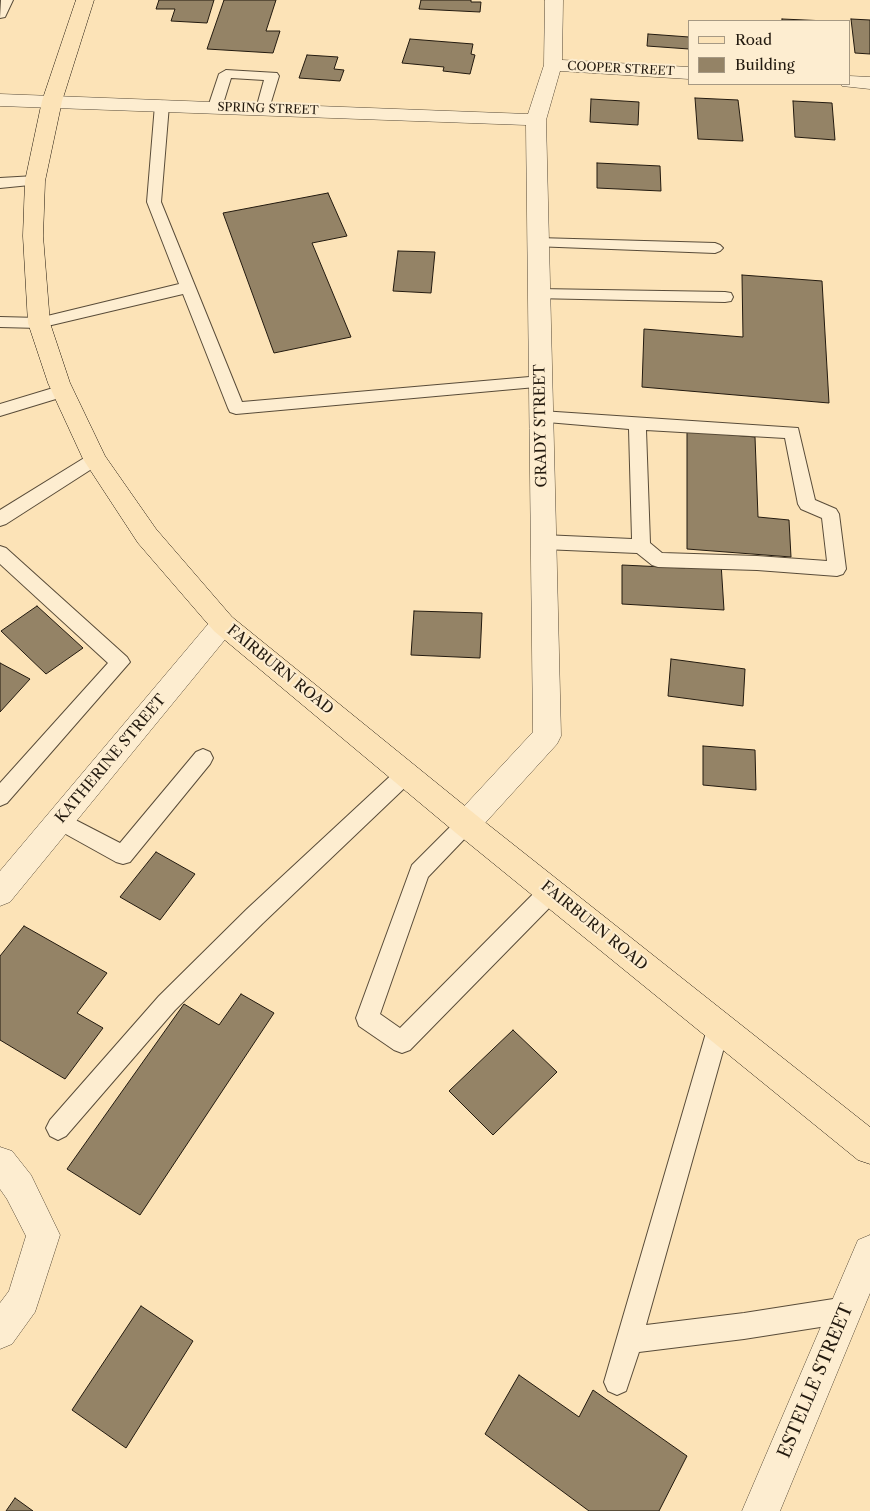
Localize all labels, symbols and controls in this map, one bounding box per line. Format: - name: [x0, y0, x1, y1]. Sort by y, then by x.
- legend: [688, 20, 850, 85]
- text: Road: [735, 30, 772, 49]
- text: Building: [735, 55, 795, 74]
- street label: COOPER STREET: [567, 59, 675, 79]
- street label: SPRING STREET: [217, 100, 319, 118]
- street label: GRADY STREET: [531, 364, 551, 488]
- street label: FAIRBURN ROAD: [223, 621, 337, 719]
- street label: KATHERINE STREET: [52, 691, 170, 827]
- street label: FAIRBURN ROAD: [537, 877, 651, 975]
- street label: ESTELLE STREET: [774, 1301, 858, 1461]

